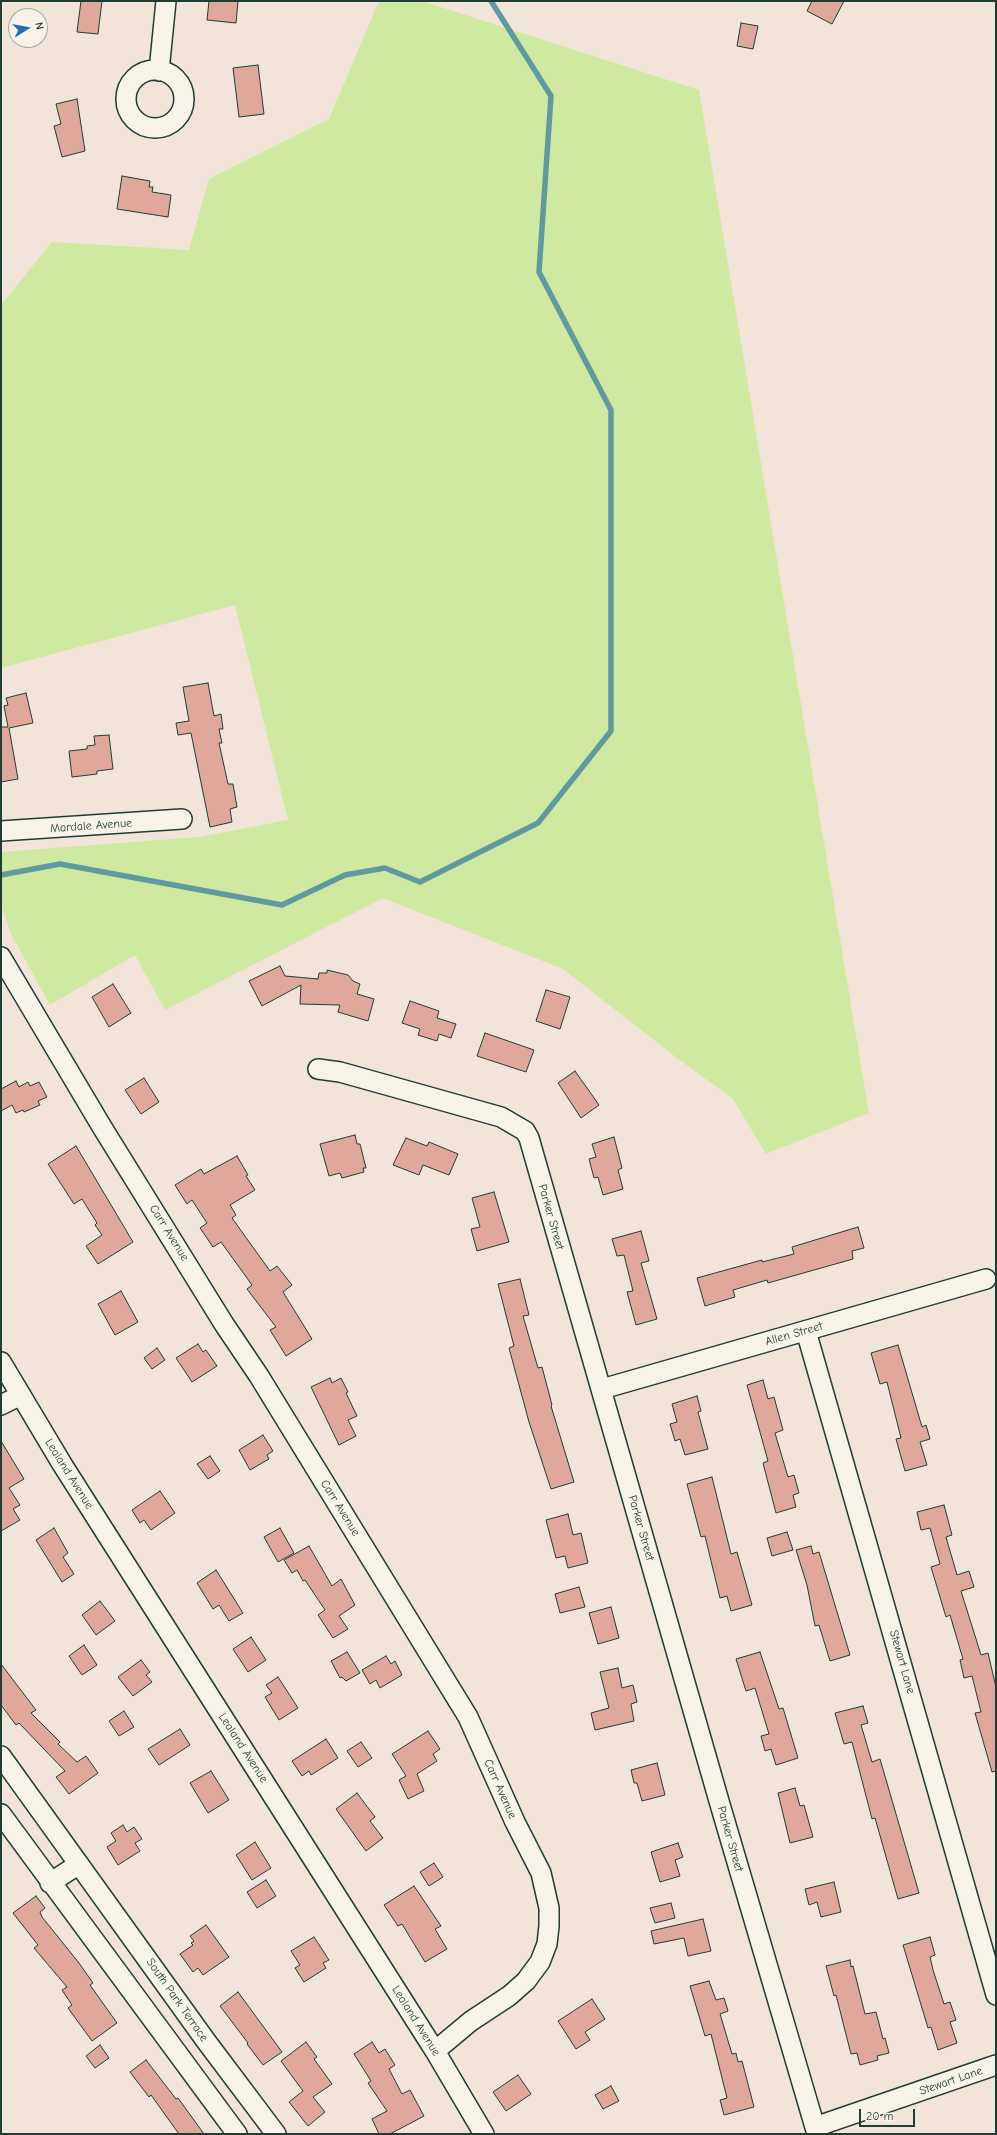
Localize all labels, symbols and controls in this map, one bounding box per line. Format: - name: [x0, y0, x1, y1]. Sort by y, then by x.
- north arrow: [8, 8, 48, 48]
- text: N: [32, 21, 46, 31]
- street label: Mardale Avenue: [49, 816, 133, 836]
- street label: Parker Street: [535, 1183, 567, 1251]
- street label: Carr Avenue: [146, 1202, 192, 1264]
- street label: Allen Street: [764, 1319, 824, 1349]
- street label: Lealand Avenue: [42, 1436, 96, 1512]
- street label: Carr Avenue: [317, 1477, 363, 1539]
- street label: Parker Street: [625, 1494, 657, 1562]
- street label: Stewart Lane: [886, 1628, 918, 1696]
- street label: Lealand Avenue: [215, 1710, 271, 1786]
- street label: Carr Avenue: [480, 1757, 520, 1821]
- street label: Parker Street: [714, 1805, 746, 1873]
- street label: South Park Terrace: [143, 1955, 211, 2045]
- street label: Lealand Avenue: [389, 1983, 443, 2059]
- street label: Stewart Lane: [918, 2063, 984, 2099]
- scale bar: [861, 2101, 917, 2127]
- text: 20 m: [866, 2109, 894, 2123]

